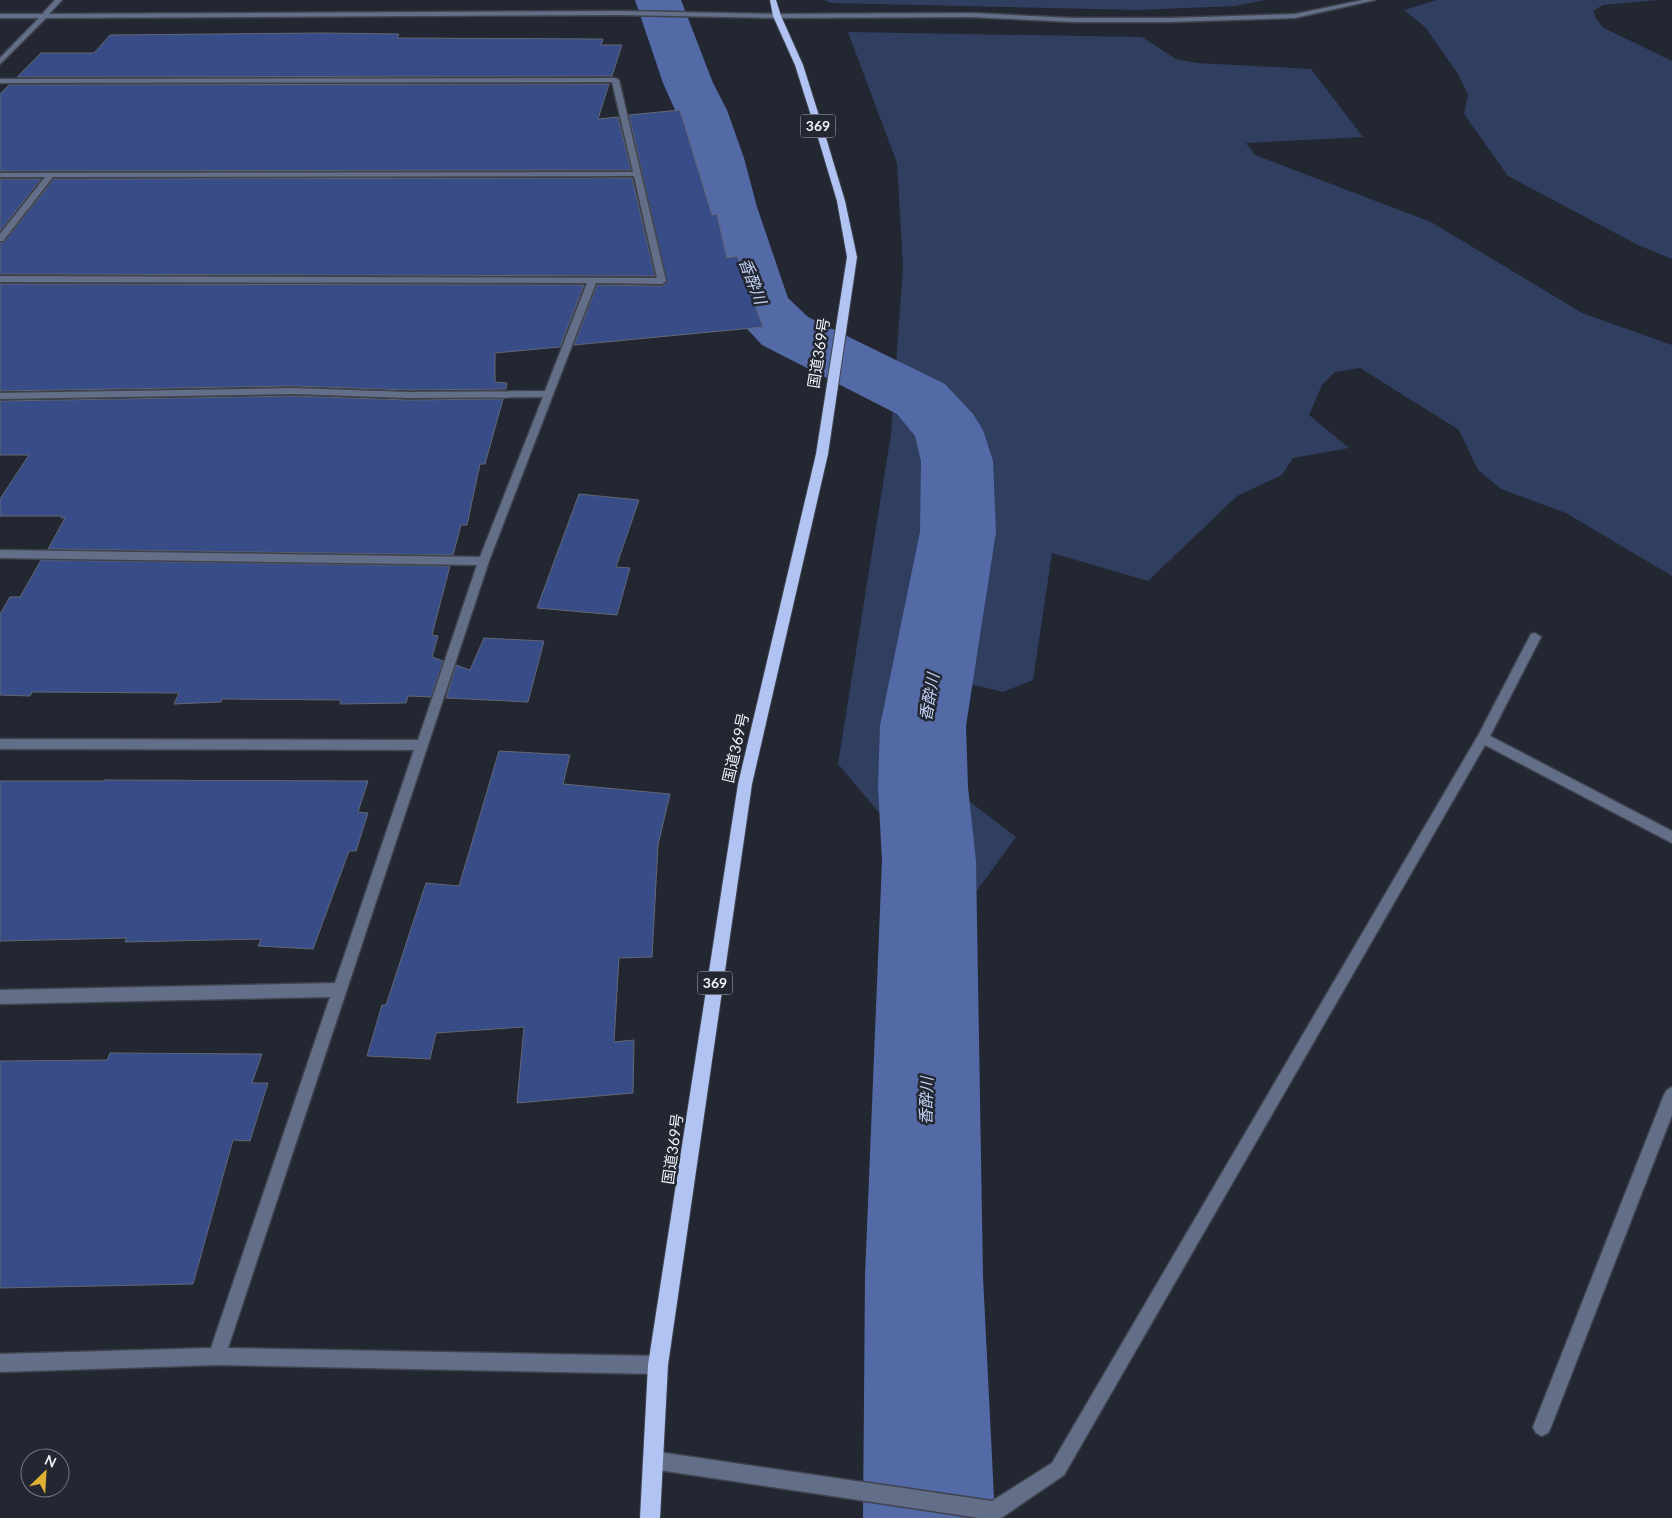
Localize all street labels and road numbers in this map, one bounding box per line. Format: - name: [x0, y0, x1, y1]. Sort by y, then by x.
- road number: 369: [800, 114, 836, 138]
- street label: 国道369号: [804, 316, 832, 389]
- street label: 国道369号: [718, 711, 752, 784]
- road number: 369: [698, 971, 732, 994]
- street label: 国道369号: [658, 1112, 686, 1185]

